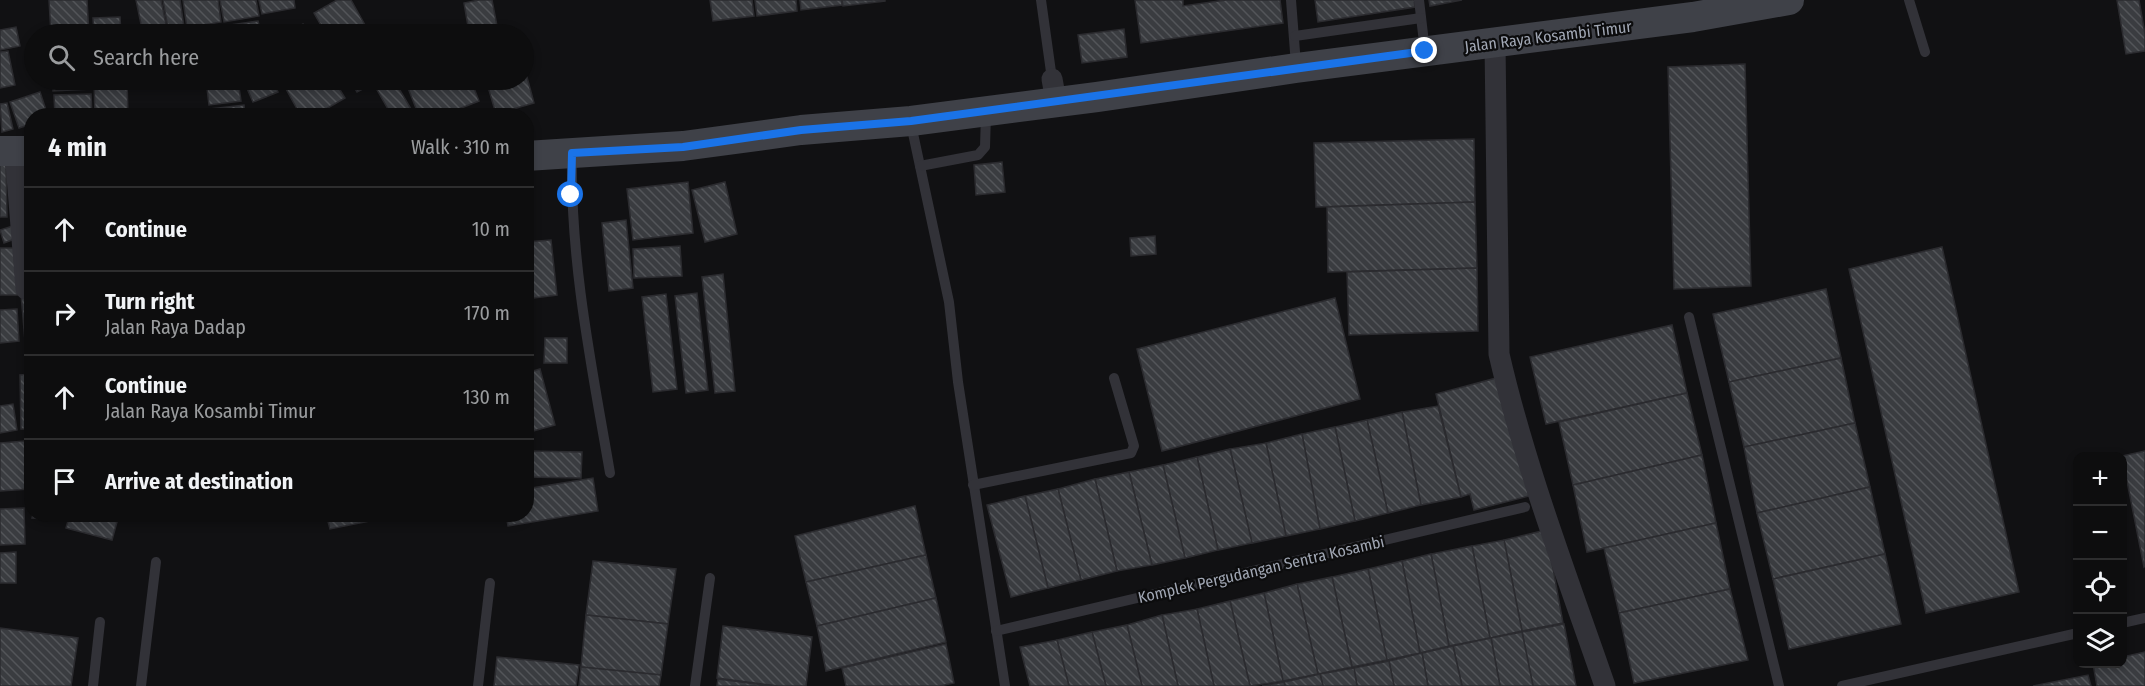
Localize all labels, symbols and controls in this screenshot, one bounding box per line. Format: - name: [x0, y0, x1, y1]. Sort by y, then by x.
- street label: Jalan Raya Kosambi Timur: [1463, 17, 1633, 56]
- search box: [24, 24, 534, 90]
- route end: [1411, 37, 1437, 63]
- icon: search: [45, 41, 78, 74]
- text: Search here: [93, 44, 199, 71]
- text: 4 min: [48, 132, 107, 163]
- text: Walk · 310 m: [411, 135, 510, 159]
- route start: [557, 181, 583, 207]
- icon: ahead: [48, 213, 81, 246]
- text: Continue: [105, 216, 187, 243]
- text: 10 m: [472, 217, 510, 241]
- text: Turn right: [105, 288, 194, 315]
- icon: right: [48, 297, 81, 330]
- text: 170 m: [464, 301, 510, 325]
- text: Jalan Raya Dadap: [105, 315, 246, 339]
- text: Continue: [105, 372, 187, 399]
- icon: ahead: [48, 381, 81, 414]
- text: 130 m: [463, 385, 510, 409]
- text: Jalan Raya Kosambi Timur: [105, 399, 316, 423]
- map controls: [2073, 452, 2127, 668]
- button: +: [2073, 452, 2127, 506]
- icon: arrive: [48, 465, 81, 498]
- text: Arrive at destination: [105, 468, 293, 495]
- button: −: [2073, 506, 2127, 560]
- street label: Komplek Pergudangan Sentra Kosambi: [1136, 532, 1386, 607]
- button: locate: [2073, 560, 2127, 614]
- button: layers: [2073, 614, 2127, 668]

